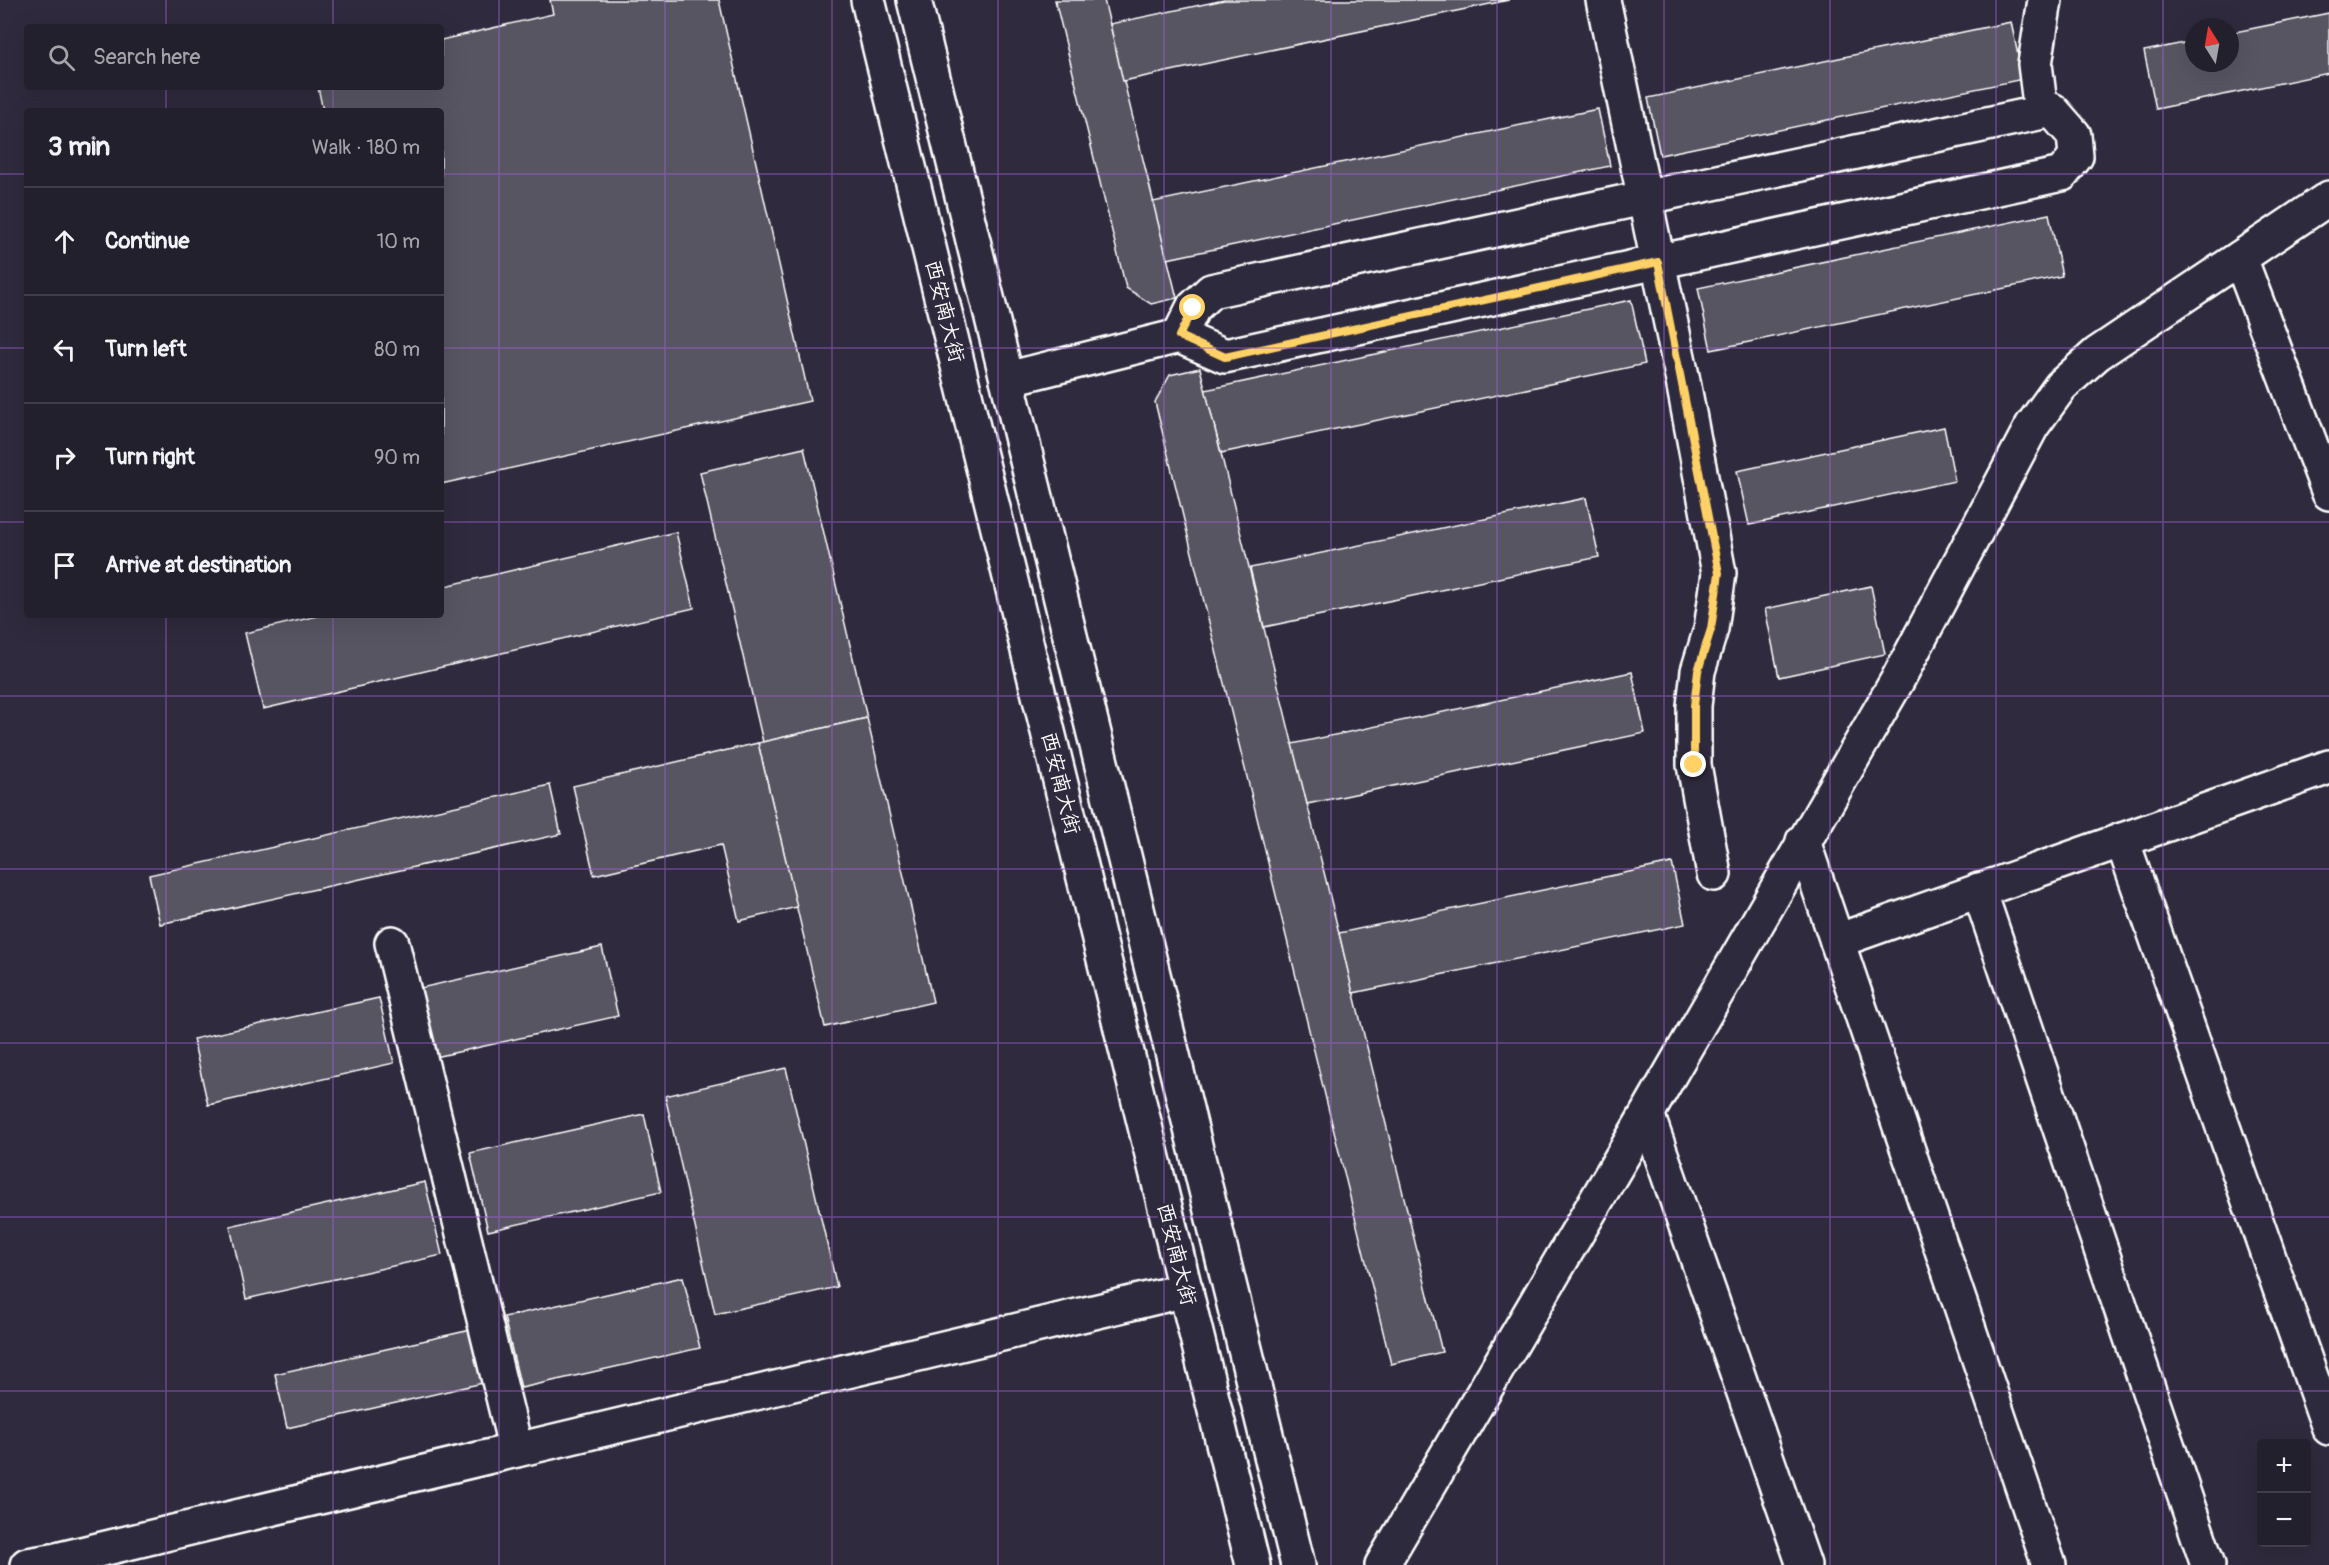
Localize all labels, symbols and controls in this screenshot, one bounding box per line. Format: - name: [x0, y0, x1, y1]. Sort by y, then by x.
- north arrow: [2185, 18, 2239, 72]
- search box: [24, 24, 444, 90]
- icon: search: [45, 41, 78, 74]
- text: Search here: [93, 43, 200, 71]
- text: 3 min: [48, 131, 110, 163]
- text: Walk · 180 m: [312, 135, 420, 160]
- icon: ahead: [48, 225, 81, 258]
- text: Continue: [105, 227, 189, 255]
- text: 10 m: [376, 229, 420, 254]
- street label: 西安南大街: [919, 257, 970, 365]
- route start: [1179, 294, 1205, 320]
- icon: left: [48, 333, 81, 366]
- text: Turn left: [105, 335, 187, 363]
- text: 80 m: [374, 337, 420, 362]
- icon: right: [48, 441, 81, 474]
- text: Turn right: [105, 443, 195, 471]
- text: 90 m: [374, 445, 420, 470]
- icon: arrive: [48, 549, 81, 582]
- text: Arrive at destination: [105, 551, 291, 579]
- street label: 西安南大街: [1035, 729, 1086, 837]
- route end: [1680, 751, 1706, 777]
- street label: 西安南大街: [1151, 1200, 1202, 1308]
- map controls: [2257, 1439, 2311, 1547]
- button: +: [2257, 1439, 2311, 1493]
- button: −: [2257, 1493, 2311, 1547]

